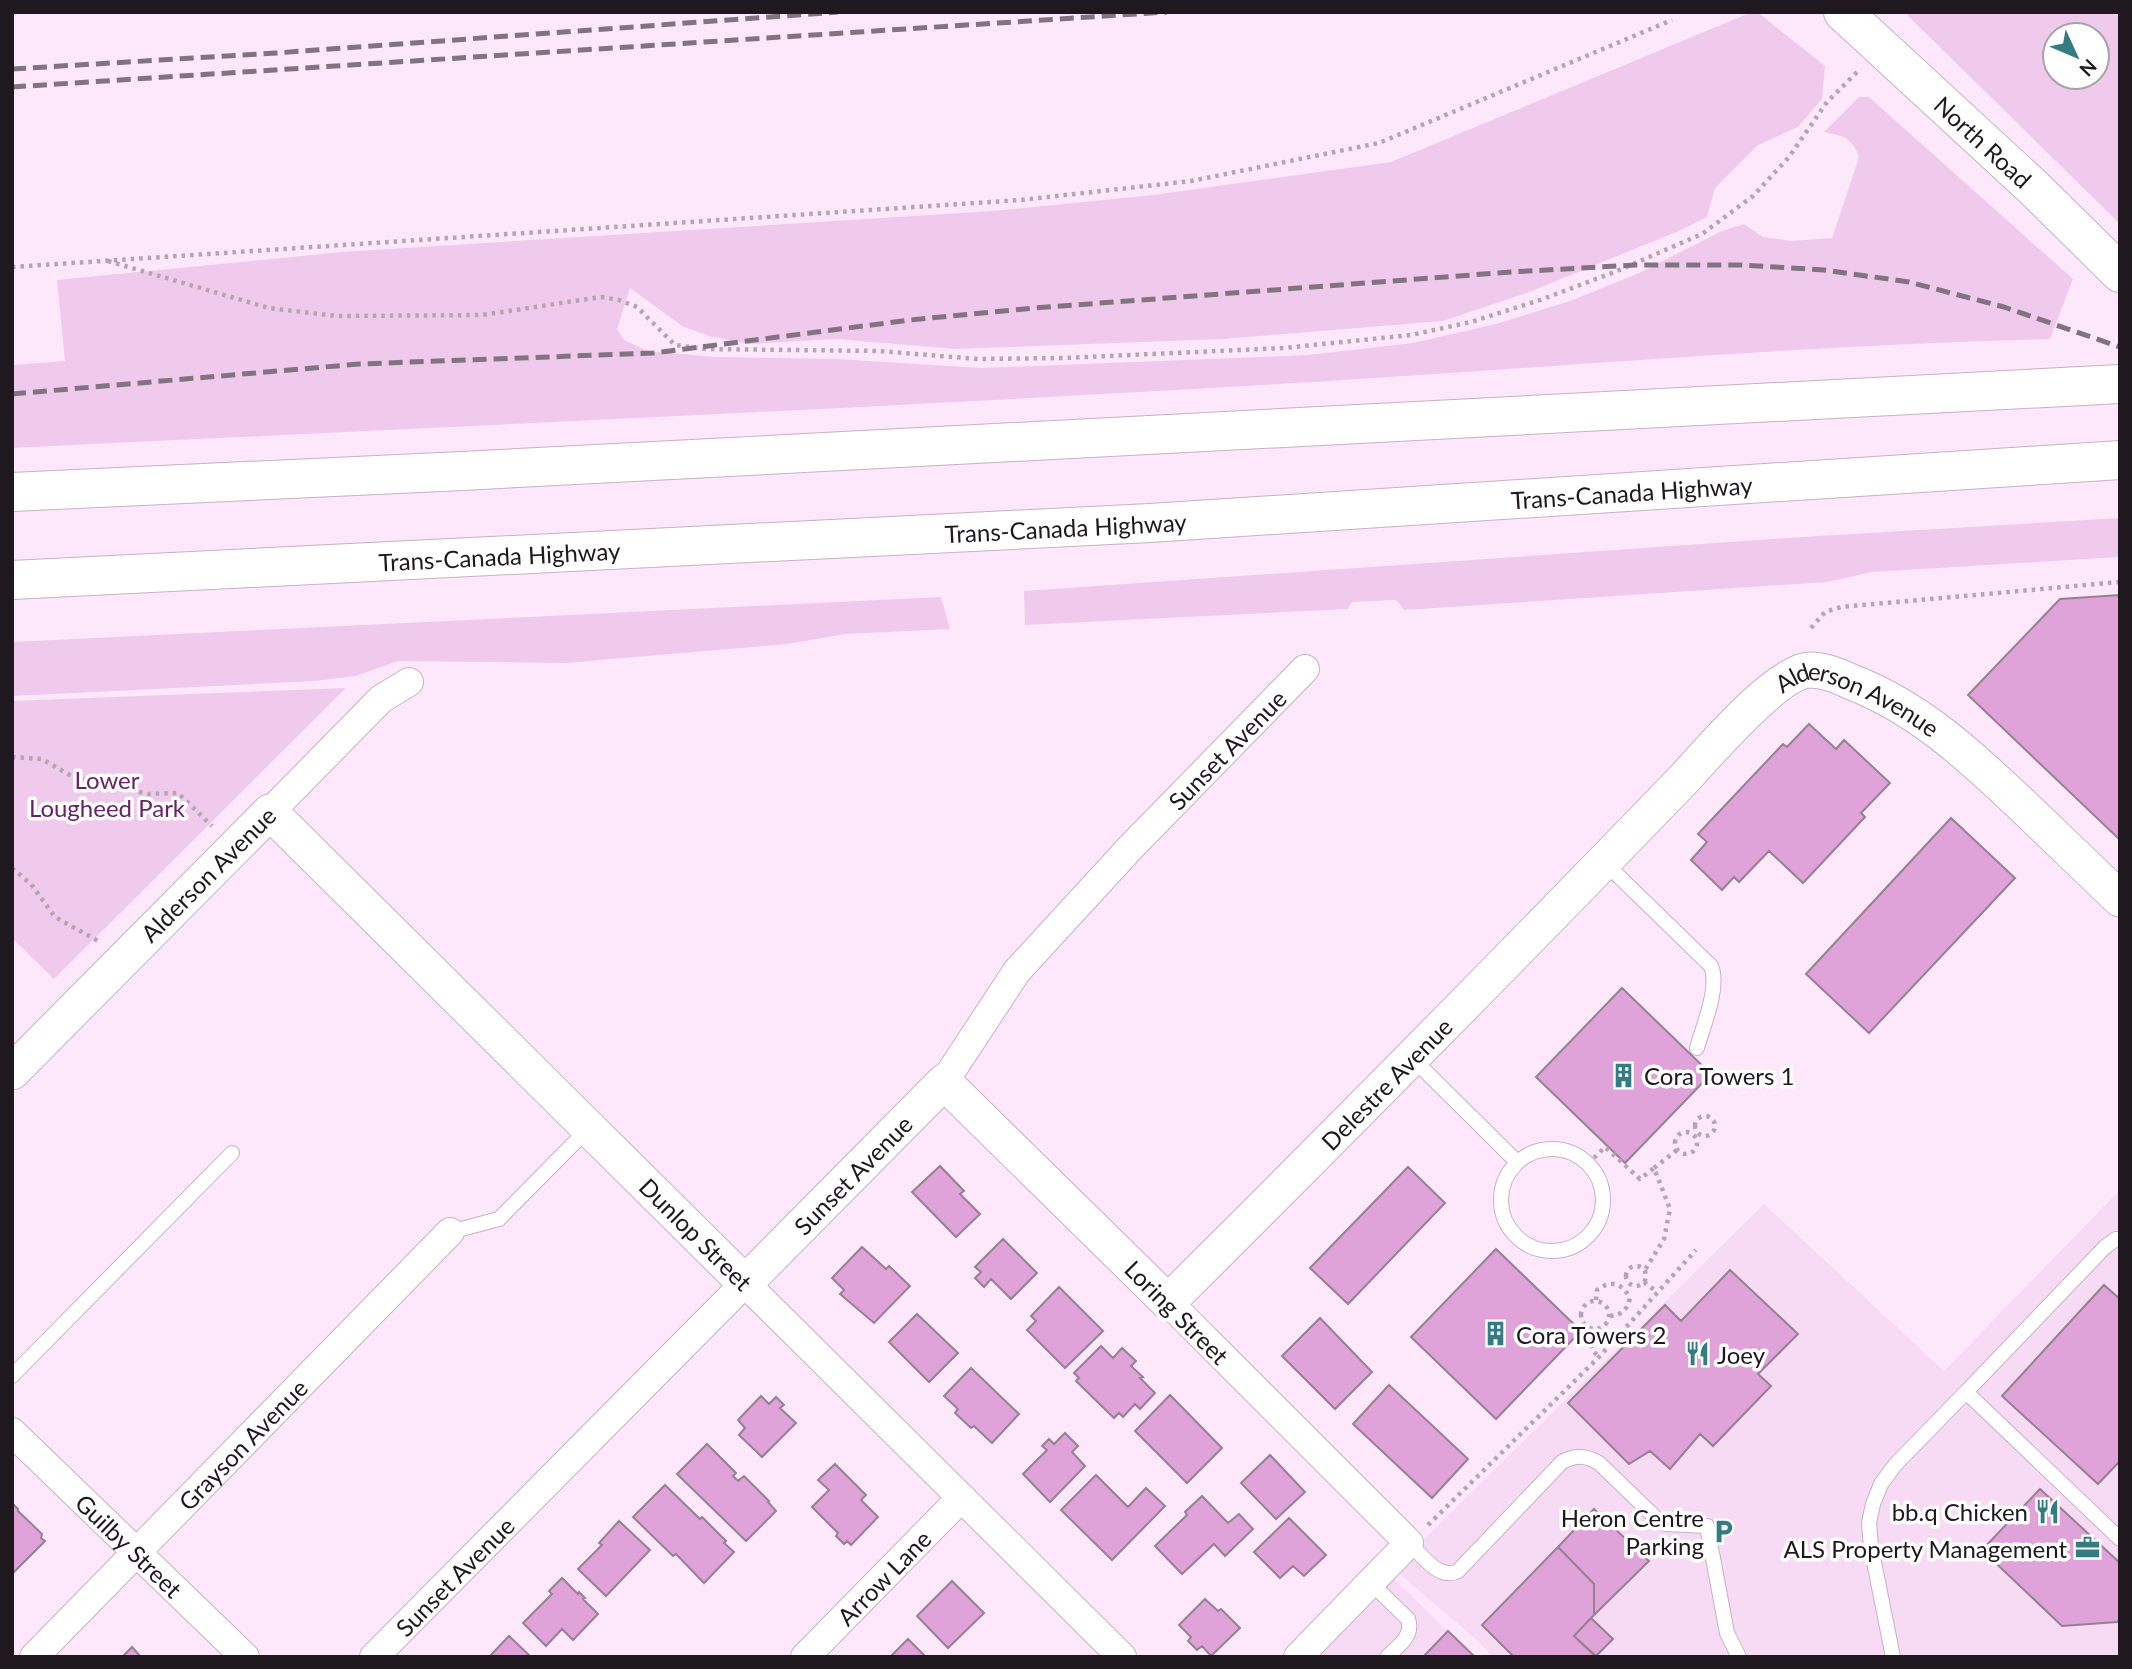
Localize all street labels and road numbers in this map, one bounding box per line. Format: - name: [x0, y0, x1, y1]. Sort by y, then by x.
- street label: North Road: [1929, 90, 2038, 193]
- street label: Trans-Canada Highway: [1510, 469, 1754, 514]
- street label: Trans-Canada Highway: [944, 506, 1188, 548]
- street label: Trans-Canada Highway: [378, 535, 622, 576]
- street label: Alderson Avenue: [1769, 655, 1945, 742]
- street label: Sunset Avenue: [1162, 683, 1291, 815]
- street label: Alderson Avenue: [135, 801, 281, 947]
- street label: Delestre Avenue: [1315, 1011, 1458, 1155]
- street label: Sunset Avenue: [787, 1109, 918, 1240]
- street label: Dunlop Street: [634, 1172, 758, 1296]
- street label: Loring Street: [1119, 1254, 1235, 1370]
- street label: Grayson Avenue: [172, 1372, 313, 1516]
- street label: Guilby Street: [70, 1487, 189, 1603]
- street label: Sunset Avenue: [389, 1510, 520, 1642]
- street label: Arrow Lane: [831, 1524, 936, 1631]

